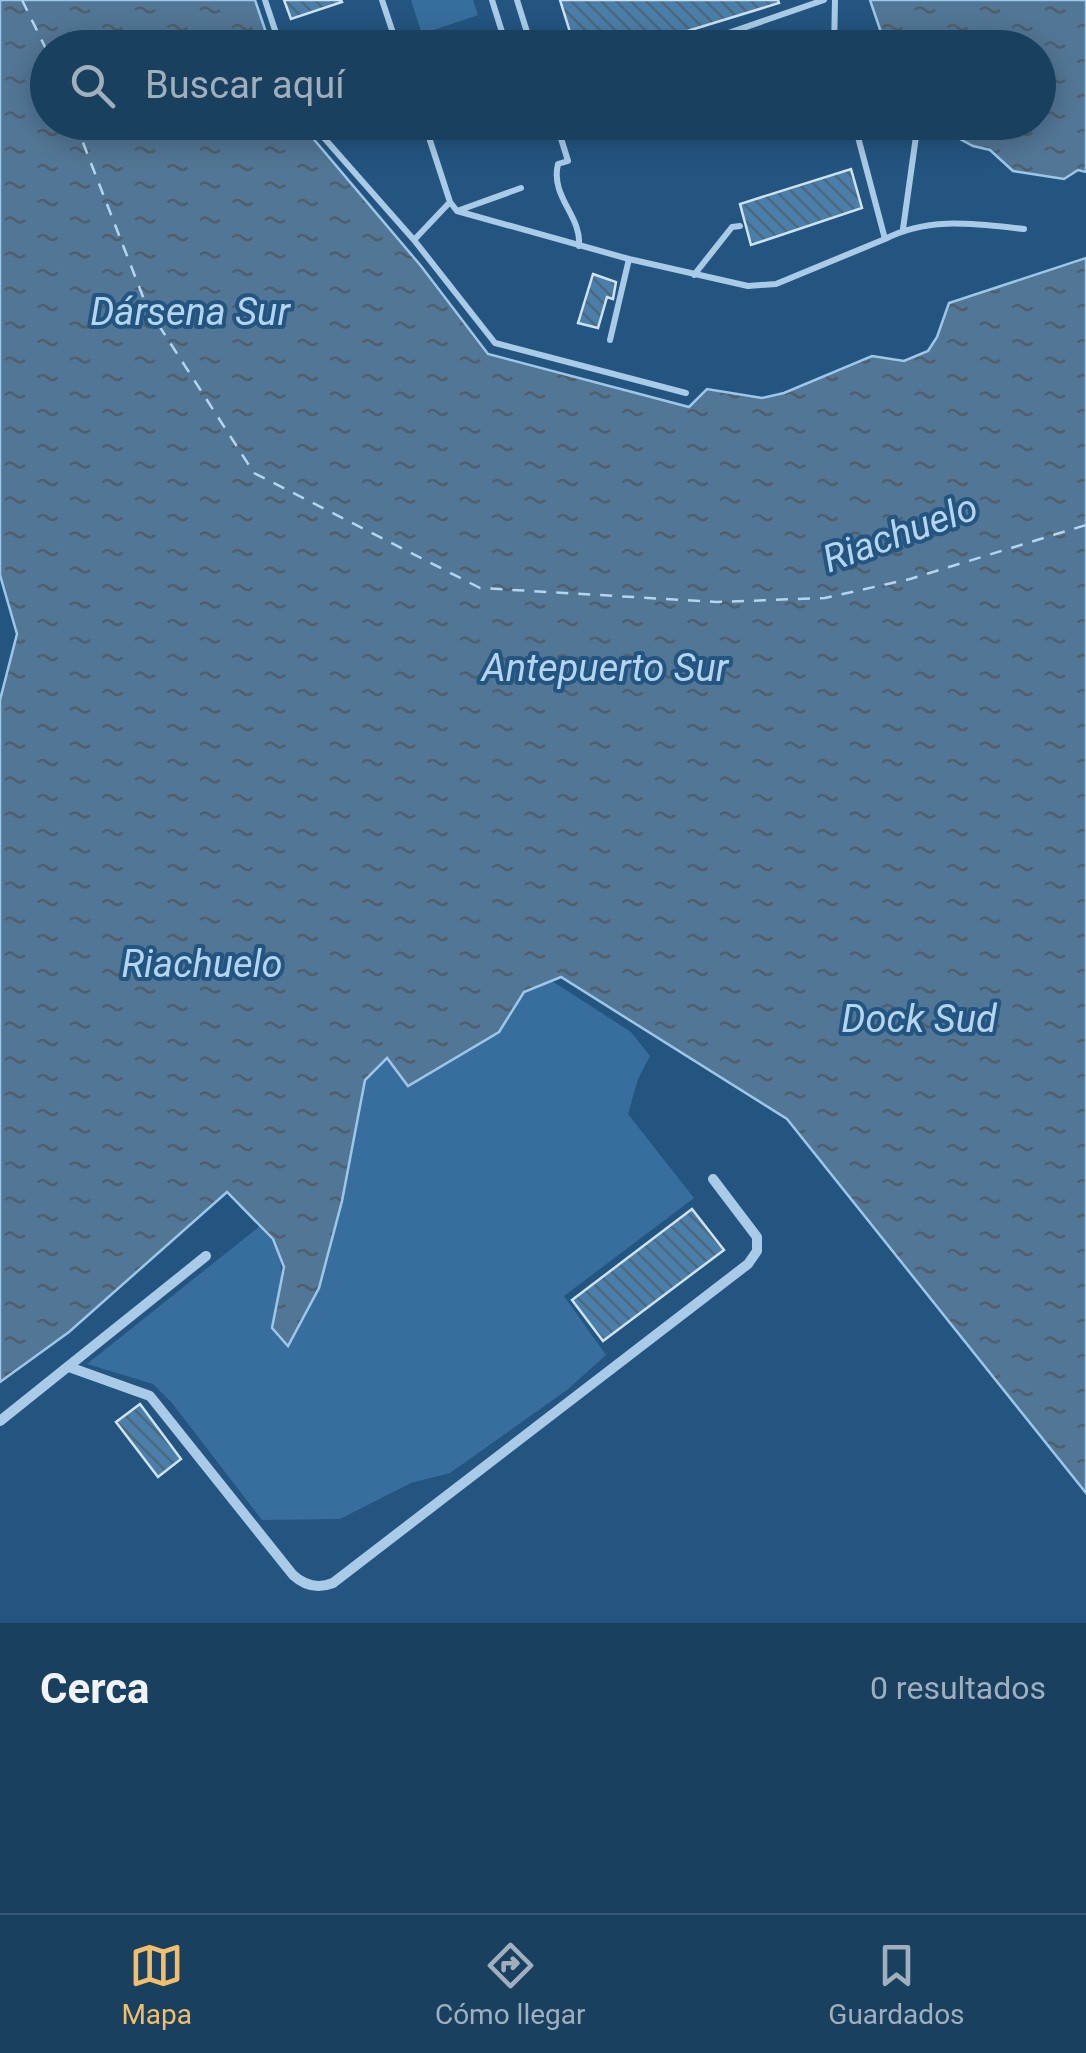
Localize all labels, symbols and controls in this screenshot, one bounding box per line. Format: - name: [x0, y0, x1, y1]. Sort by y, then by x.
- search box: [30, 30, 1056, 140]
- icon: search: [65, 58, 120, 113]
- text: Buscar aquí: [145, 63, 345, 107]
- water label: Dársena Sur: [90, 290, 291, 334]
- water label: Riachuelo: [817, 485, 983, 581]
- water label: Antepuerto Sur: [480, 646, 730, 690]
- water label: Riachuelo: [121, 942, 283, 986]
- water label: Dock Sud: [841, 997, 998, 1041]
- text: Cerca: [40, 1664, 150, 1713]
- text: 0 resultados: [870, 1669, 1046, 1707]
- tab: Mapa: [121, 1938, 192, 2031]
- tab: Cómo llegar: [435, 1938, 586, 2031]
- tab: Guardados: [828, 1938, 965, 2031]

